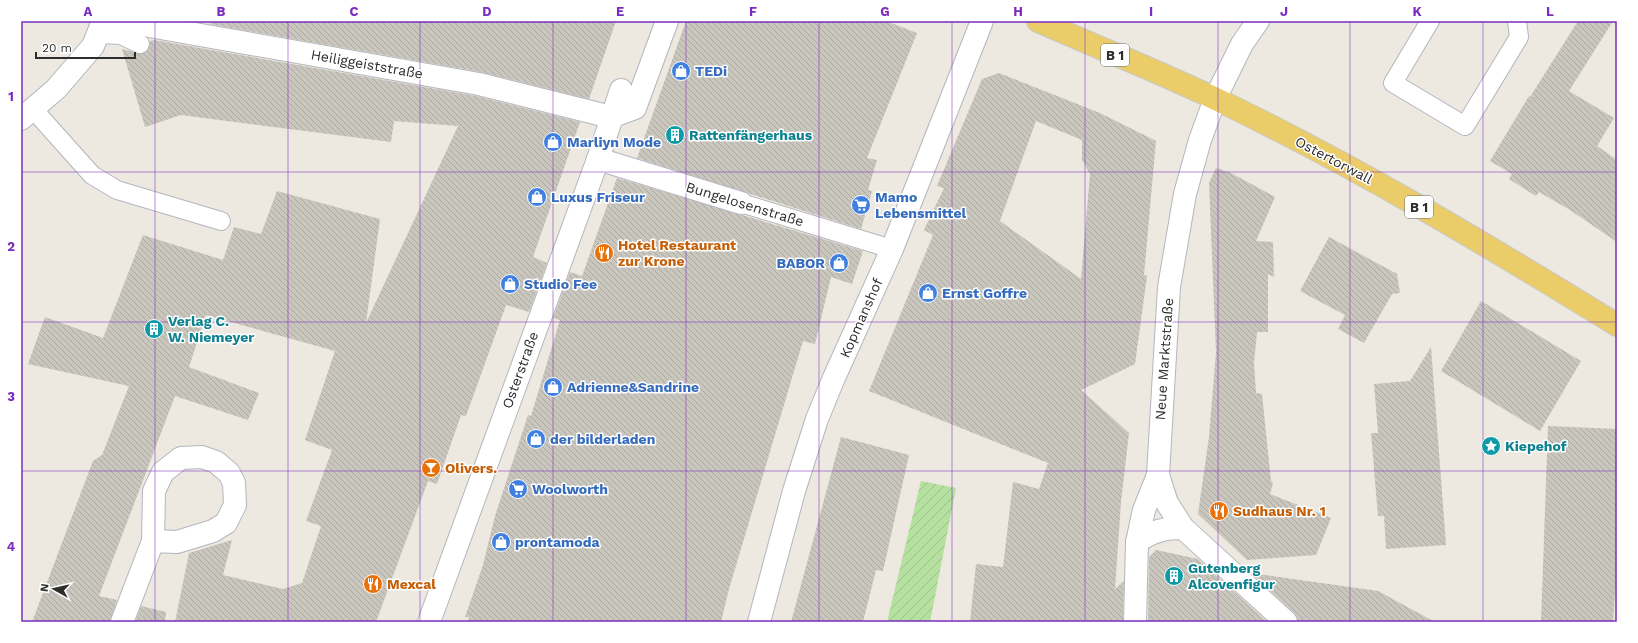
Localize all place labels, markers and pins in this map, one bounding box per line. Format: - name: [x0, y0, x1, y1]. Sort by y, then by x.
- shop icon: TEDi: [670, 60, 692, 82]
- place label: TEDi: [695, 63, 727, 79]
- building icon: Rattenfängerhaus: [664, 124, 686, 146]
- place label: Rattenfängerhaus: [689, 127, 813, 143]
- shop icon: Marliyn Mode: [542, 131, 564, 153]
- place label: Marliyn Mode: [567, 134, 661, 150]
- shop icon: Luxus Friseur: [526, 186, 548, 208]
- place label: Luxus Friseur: [551, 189, 645, 205]
- place label: Mamo Lebensmittel: [875, 189, 967, 221]
- supermarket icon: Mamo Lebensmittel: [850, 194, 872, 216]
- place label: Hotel Restaurant zur Krone: [618, 237, 736, 269]
- restaurant icon: Hotel Restaurant zur Krone: [593, 242, 615, 264]
- shop icon: BABOR: [828, 252, 850, 274]
- place label: BABOR: [776, 255, 825, 271]
- shop icon: Studio Fee: [499, 273, 521, 295]
- place label: Studio Fee: [524, 276, 597, 292]
- shop icon: Ernst Goffre: [917, 282, 939, 304]
- place label: Ernst Goffre: [942, 285, 1027, 301]
- place label: Verlag C. W. Niemeyer: [168, 313, 254, 345]
- building icon: Verlag C. W. Niemeyer: [143, 318, 165, 340]
- shop icon: Adrienne&Sandrine: [542, 376, 564, 398]
- place label: Adrienne&Sandrine: [567, 379, 699, 395]
- shop icon: der bilderladen: [525, 428, 547, 450]
- place label: der bilderladen: [550, 431, 655, 447]
- place icon: Kiepehof: [1480, 435, 1502, 457]
- place label: Kiepehof: [1505, 438, 1567, 454]
- bar icon: Olivers.: [420, 457, 442, 479]
- place label: Olivers.: [445, 460, 497, 476]
- supermarket icon: Woolworth: [507, 478, 529, 500]
- place label: Woolworth: [532, 481, 608, 497]
- restaurant icon: Sudhaus Nr. 1: [1208, 500, 1230, 522]
- place label: Sudhaus Nr. 1: [1233, 503, 1326, 519]
- shop icon: prontamoda: [490, 531, 512, 553]
- place label: prontamoda: [515, 534, 600, 550]
- place label: Gutenberg Alcovenfigur: [1188, 560, 1275, 592]
- building icon: Gutenberg Alcovenfigur: [1163, 565, 1185, 587]
- restaurant icon: Mexcal: [362, 573, 384, 595]
- place label: Mexcal: [387, 576, 436, 592]

